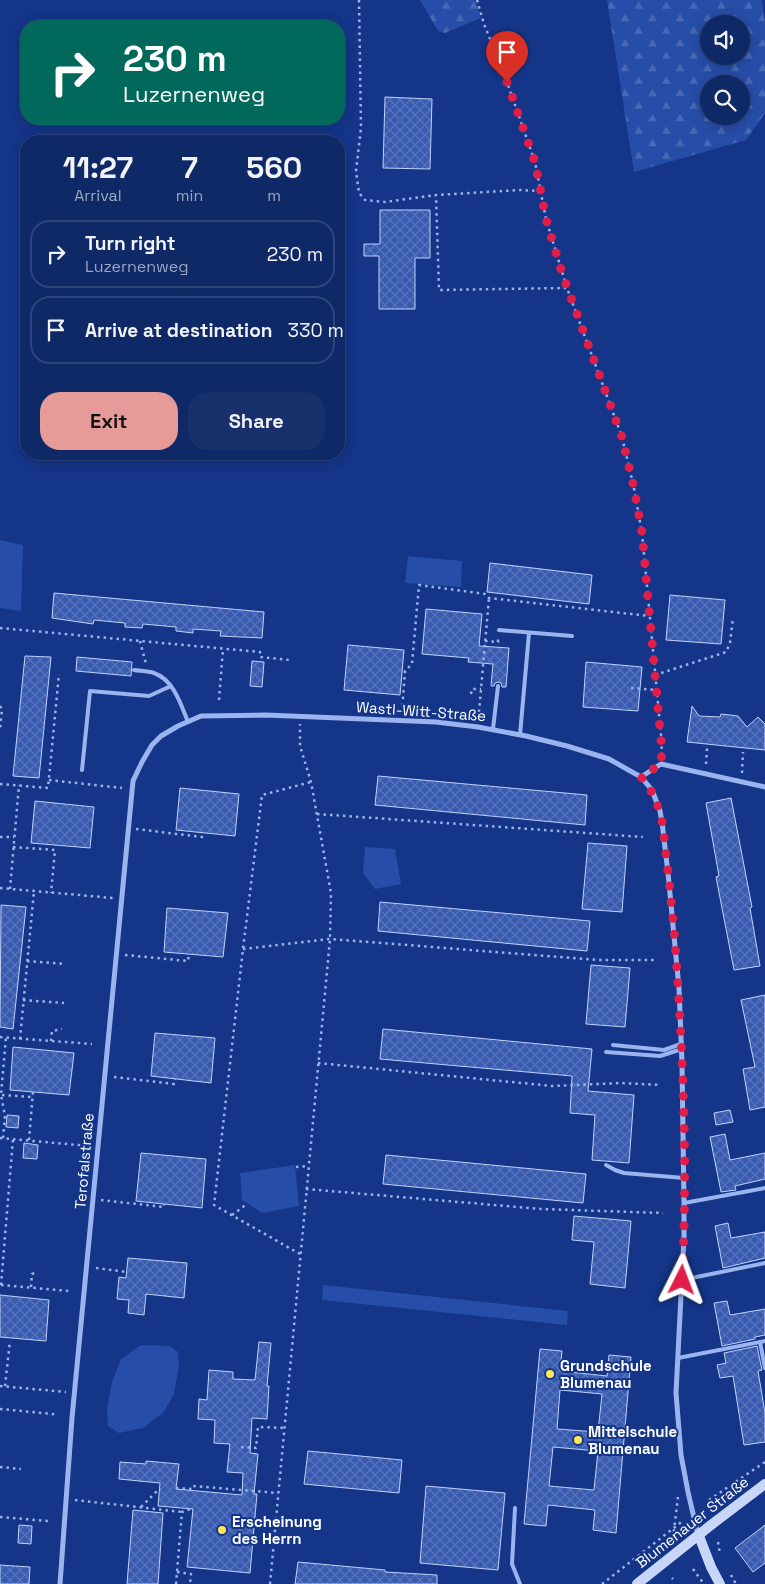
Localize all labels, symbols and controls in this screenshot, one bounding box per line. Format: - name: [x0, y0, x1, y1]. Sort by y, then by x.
- map controls: [700, 15, 750, 125]
- button: sound: [700, 15, 750, 65]
- pin: [486, 31, 528, 82]
- text: 230 m: [123, 37, 227, 81]
- icon: arrive: [493, 38, 521, 66]
- icon: right: [40, 40, 105, 105]
- button: search: [700, 75, 750, 125]
- text: Luzernenweg: [123, 80, 265, 108]
- text: 11:27: [63, 148, 133, 187]
- text: 7: [181, 148, 198, 187]
- text: 560: [246, 148, 302, 187]
- text: Arrival: [74, 185, 122, 206]
- text: min: [176, 185, 203, 206]
- text: m: [267, 185, 281, 206]
- text: Turn right: [85, 231, 175, 256]
- icon: right: [42, 240, 70, 268]
- text: 230 m: [267, 242, 323, 267]
- text: Luzernenweg: [85, 256, 188, 277]
- icon: arrive: [42, 316, 70, 344]
- text: Arrive at destination: [85, 318, 273, 343]
- text: 330 m: [288, 318, 344, 343]
- button: Exit: [40, 392, 178, 450]
- button: Share: [188, 392, 325, 450]
- street label: Wastl-Witt-Straße: [355, 697, 487, 725]
- street label: Terofalstraße: [70, 1112, 98, 1210]
- position arrow: [655, 1253, 707, 1305]
- place label: Grundschule Blumenau: [560, 1356, 652, 1392]
- marker: Grundschule Blumenau: [544, 1368, 556, 1380]
- place label: Mittelschule Blumenau: [588, 1422, 678, 1458]
- marker: Mittelschule Blumenau: [572, 1434, 584, 1446]
- street label: Blumenauer Straße: [632, 1472, 752, 1572]
- place label: Erscheinung des Herrn: [232, 1512, 322, 1548]
- marker: Erscheinung des Herrn: [216, 1524, 228, 1536]

